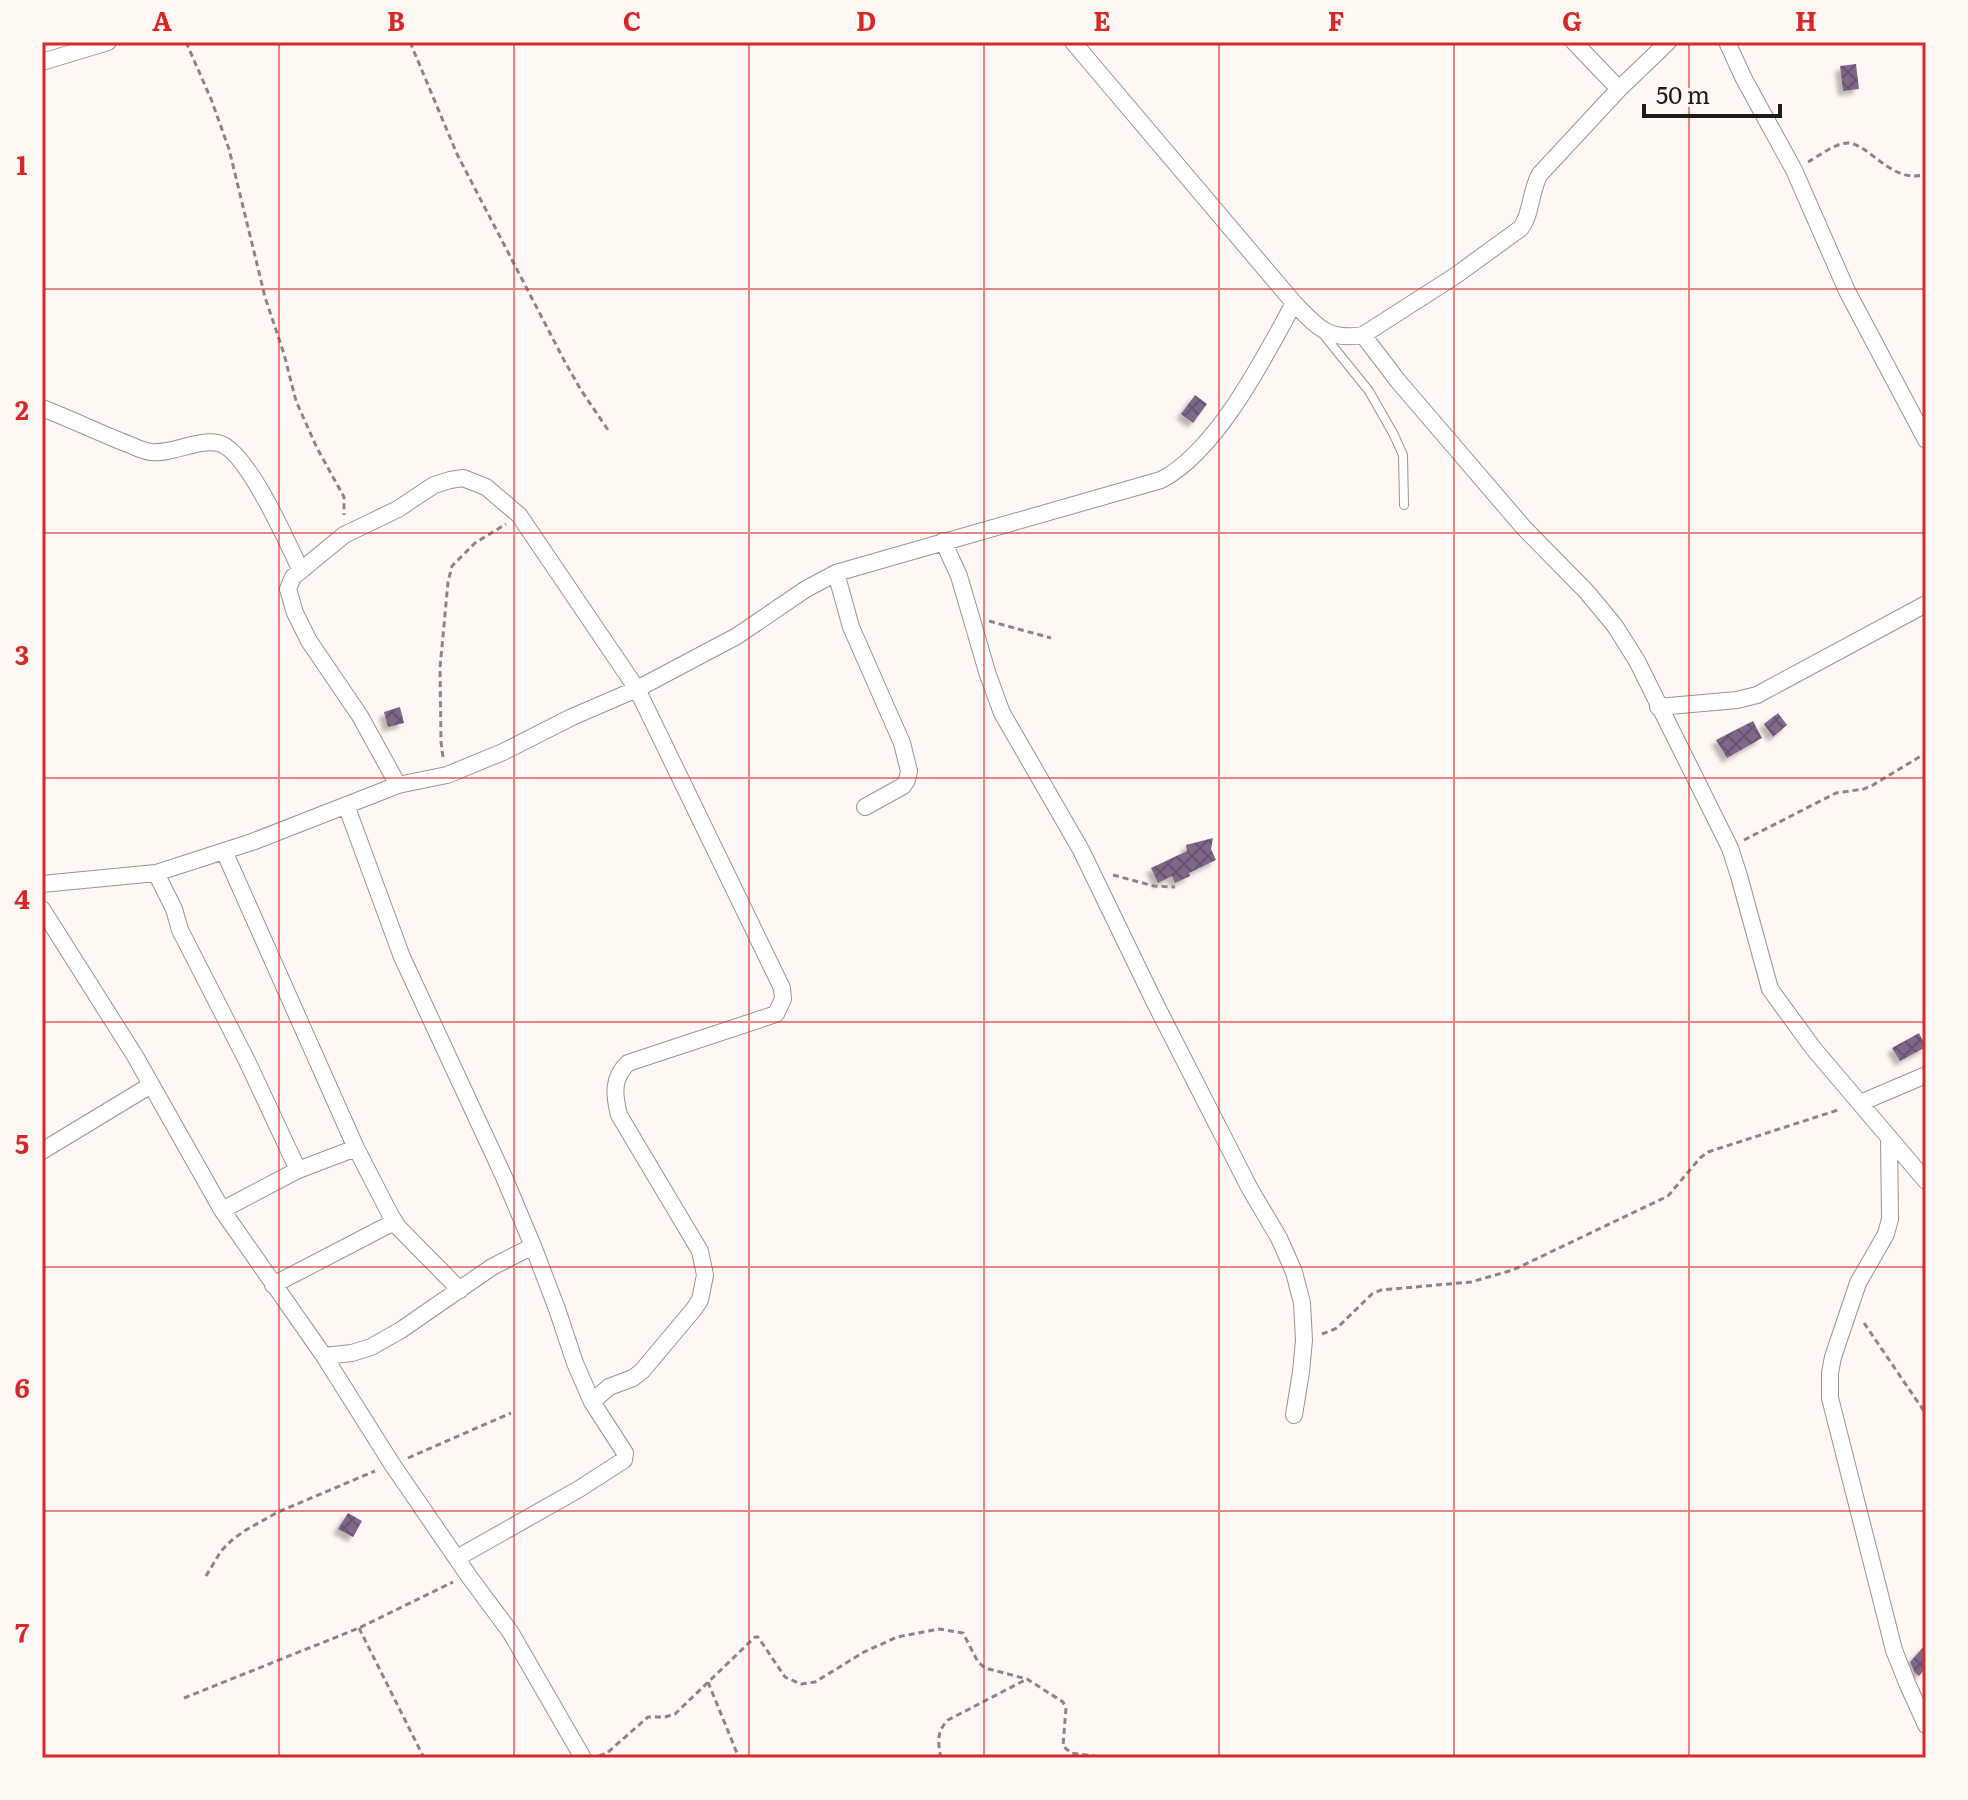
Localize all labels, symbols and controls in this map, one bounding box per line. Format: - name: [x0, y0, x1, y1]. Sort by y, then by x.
- text: A: [152, 0, 172, 39]
- text: B: [387, 0, 405, 39]
- text: C: [623, 0, 641, 39]
- text: D: [856, 0, 876, 39]
- text: E: [1093, 0, 1111, 39]
- text: F: [1328, 0, 1344, 39]
- text: G: [1562, 0, 1582, 39]
- text: H: [1795, 0, 1817, 39]
- scale bar: [1644, 68, 1780, 118]
- text: 50 m: [1656, 76, 1710, 111]
- text: 1: [17, 144, 28, 183]
- text: 2: [15, 389, 29, 428]
- text: 3: [15, 634, 29, 673]
- text: 4: [14, 878, 30, 917]
- text: 5: [15, 1123, 29, 1162]
- text: 6: [14, 1367, 30, 1406]
- text: 7: [15, 1612, 29, 1651]

